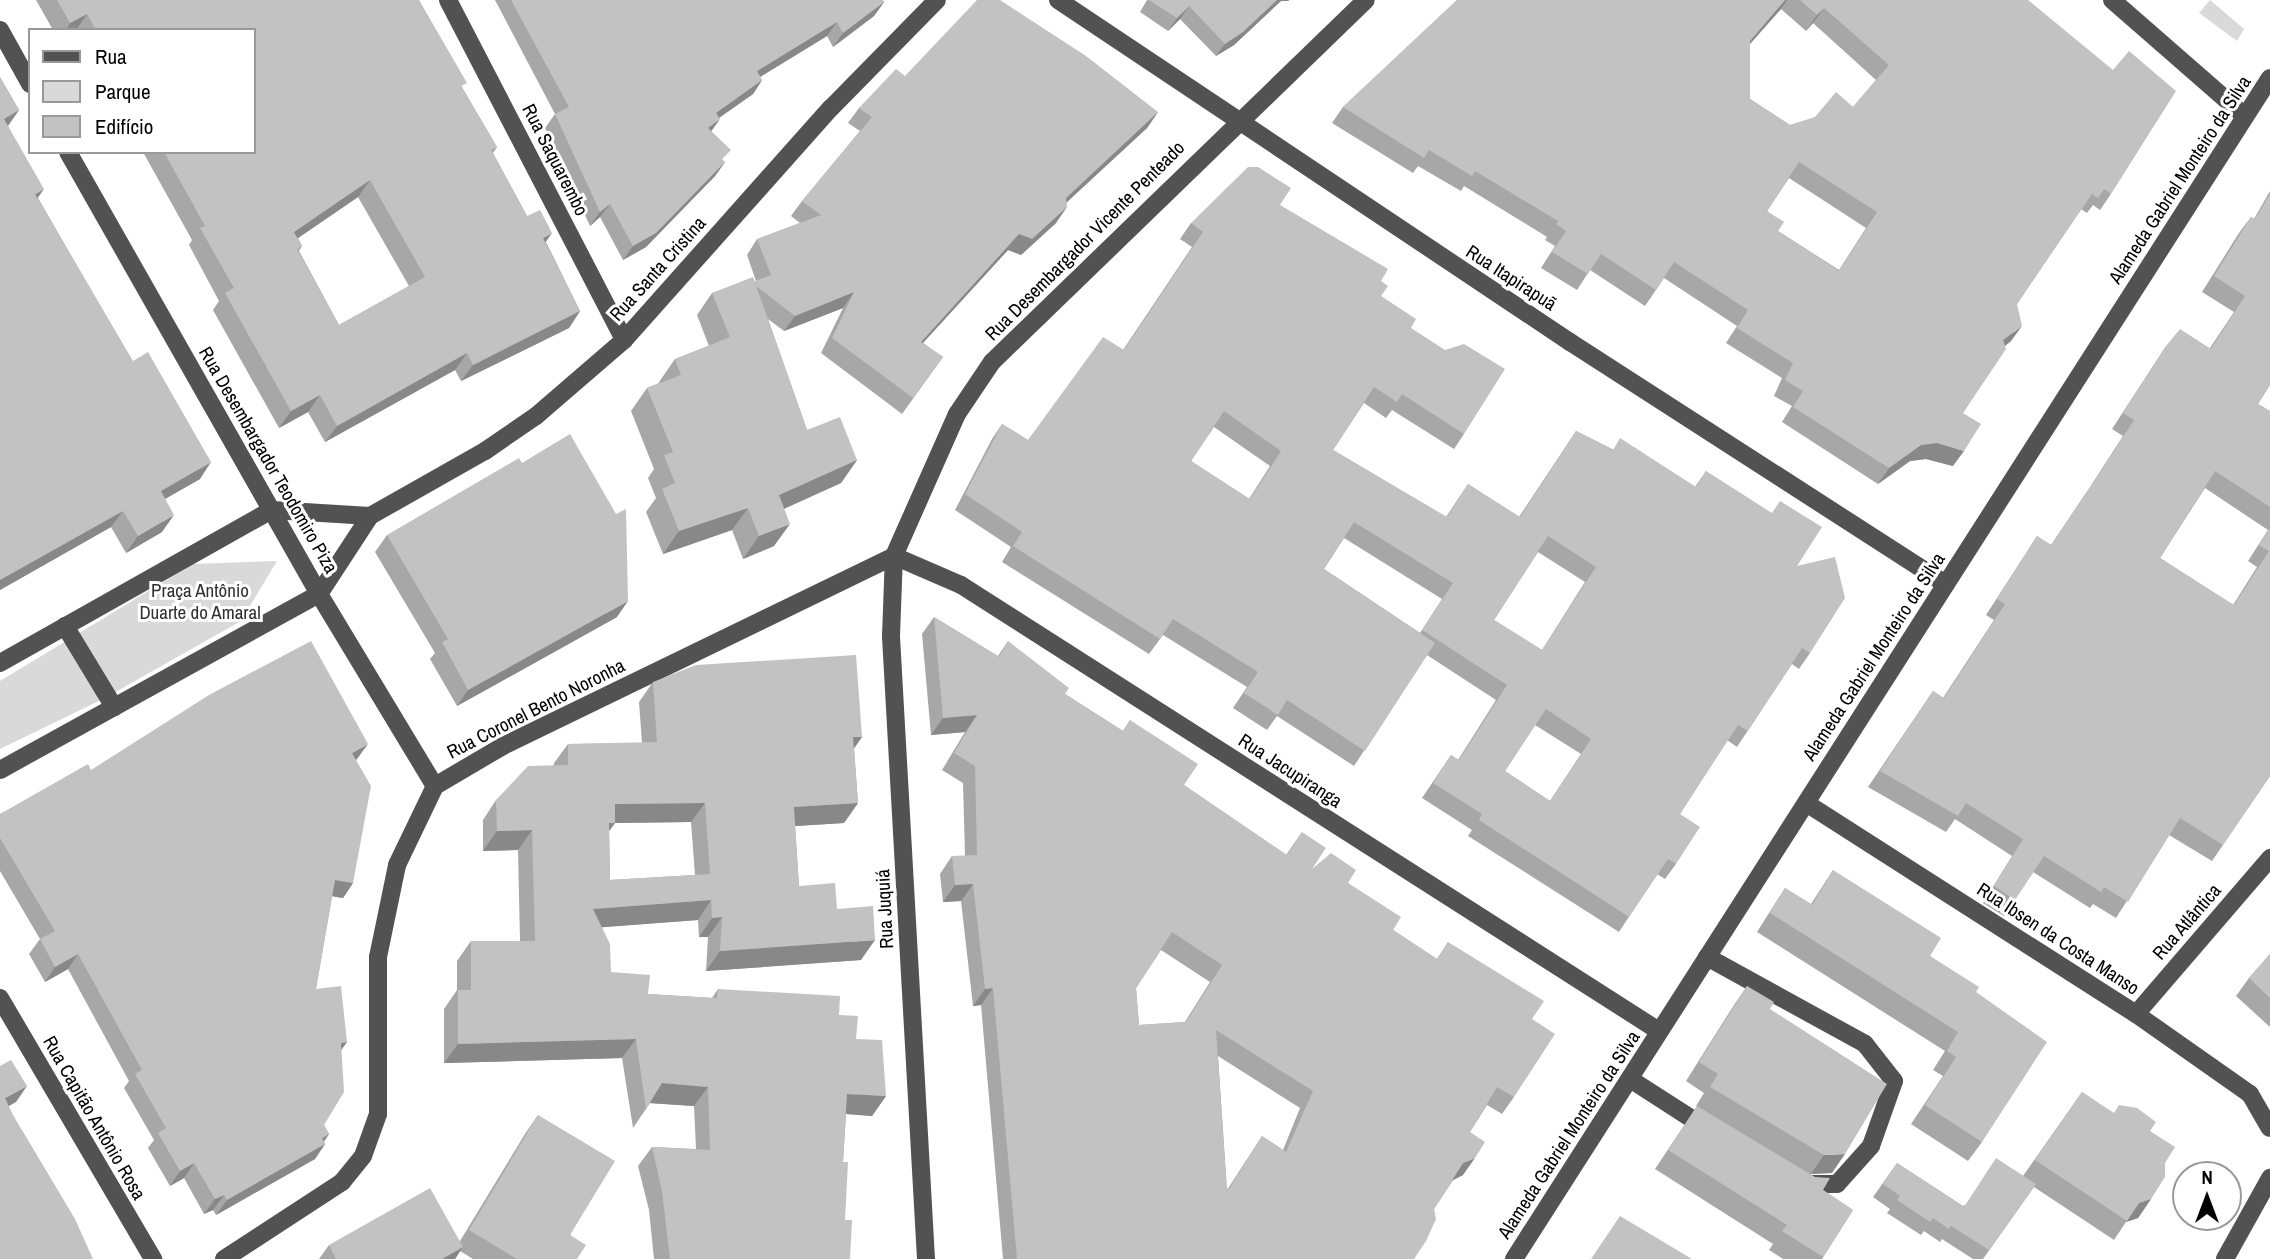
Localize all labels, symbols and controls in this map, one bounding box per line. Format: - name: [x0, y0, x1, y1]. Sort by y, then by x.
- legend: [28, 28, 256, 154]
- text: Rua: [95, 42, 127, 71]
- street label: Alameda Gabriel Monteiro da Silva: [2104, 72, 2256, 288]
- text: Parque: [95, 77, 151, 106]
- street label: Rua Saquarembo: [517, 100, 593, 220]
- text: Edifício: [95, 112, 153, 141]
- street label: Rua Desembargador Vicente Penteado: [981, 137, 1189, 345]
- street label: Rua Santa Cristina: [605, 212, 711, 326]
- street label: Rua Itapirapuã: [1462, 240, 1560, 316]
- street label: Rua Desembargador Teodomiro Piza: [194, 343, 342, 577]
- street label: Alameda Gabriel Monteiro da Silva: [1798, 549, 1950, 765]
- park label: Praça Antônio Duarte do Amaral: [139, 580, 261, 624]
- street label: Rua Coronel Bento Noronha: [443, 654, 629, 764]
- street label: Rua Jacupiranga: [1234, 729, 1346, 813]
- street label: Rua Juquiá: [872, 869, 898, 949]
- street label: Rua Ibsen da Costa Manso: [1973, 878, 2143, 1000]
- street label: Rua Atlântica: [2148, 879, 2226, 965]
- street label: Alameda Gabriel Monteiro da Silva: [1493, 1027, 1645, 1243]
- street label: Rua Capitão Antônio Rosa: [38, 1032, 150, 1204]
- north arrow: [2172, 1161, 2242, 1231]
- text: N: [2201, 1164, 2213, 1190]

